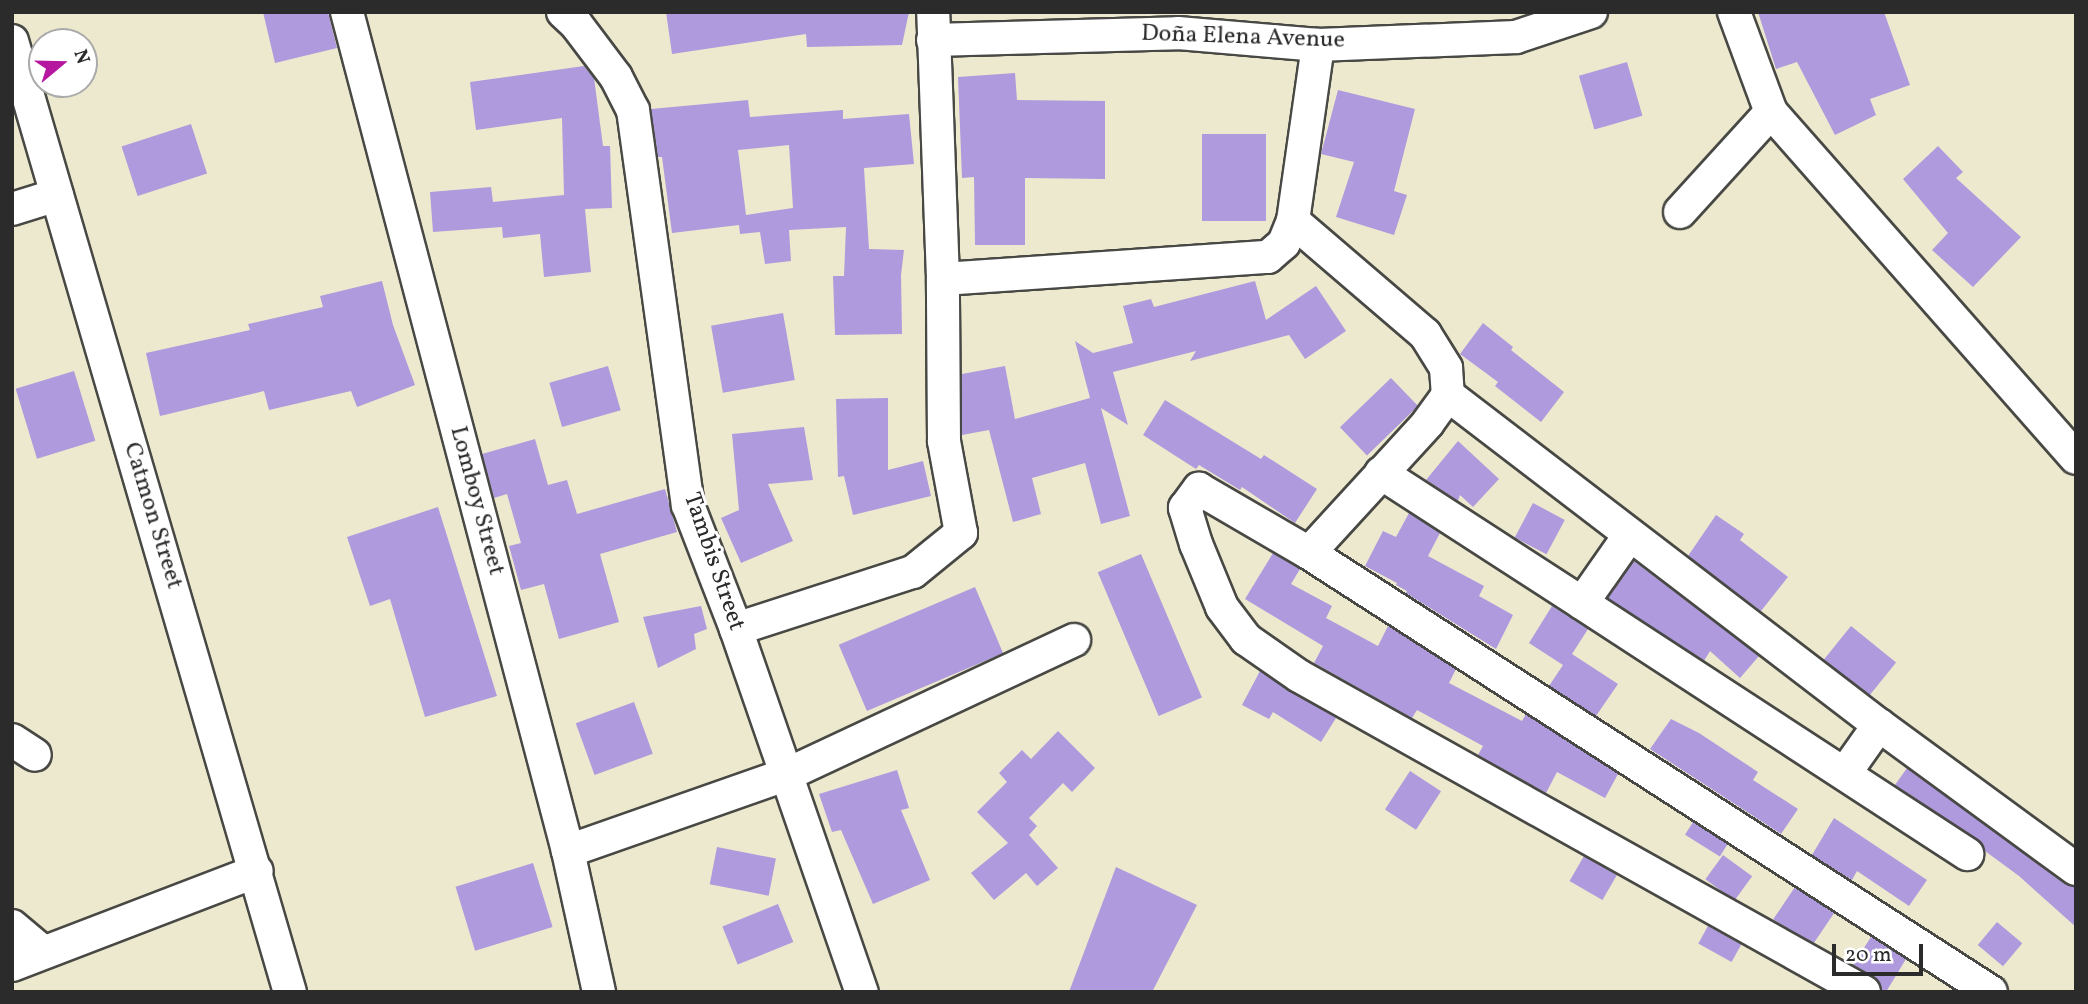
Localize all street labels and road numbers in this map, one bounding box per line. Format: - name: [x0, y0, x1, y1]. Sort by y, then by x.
- street label: Doña Elena Avenue: [1141, 20, 1345, 56]
- street label: Lomboy Street: [442, 423, 510, 579]
- street label: Catmon Street: [116, 439, 188, 593]
- street label: Tambis Street: [676, 489, 750, 635]

